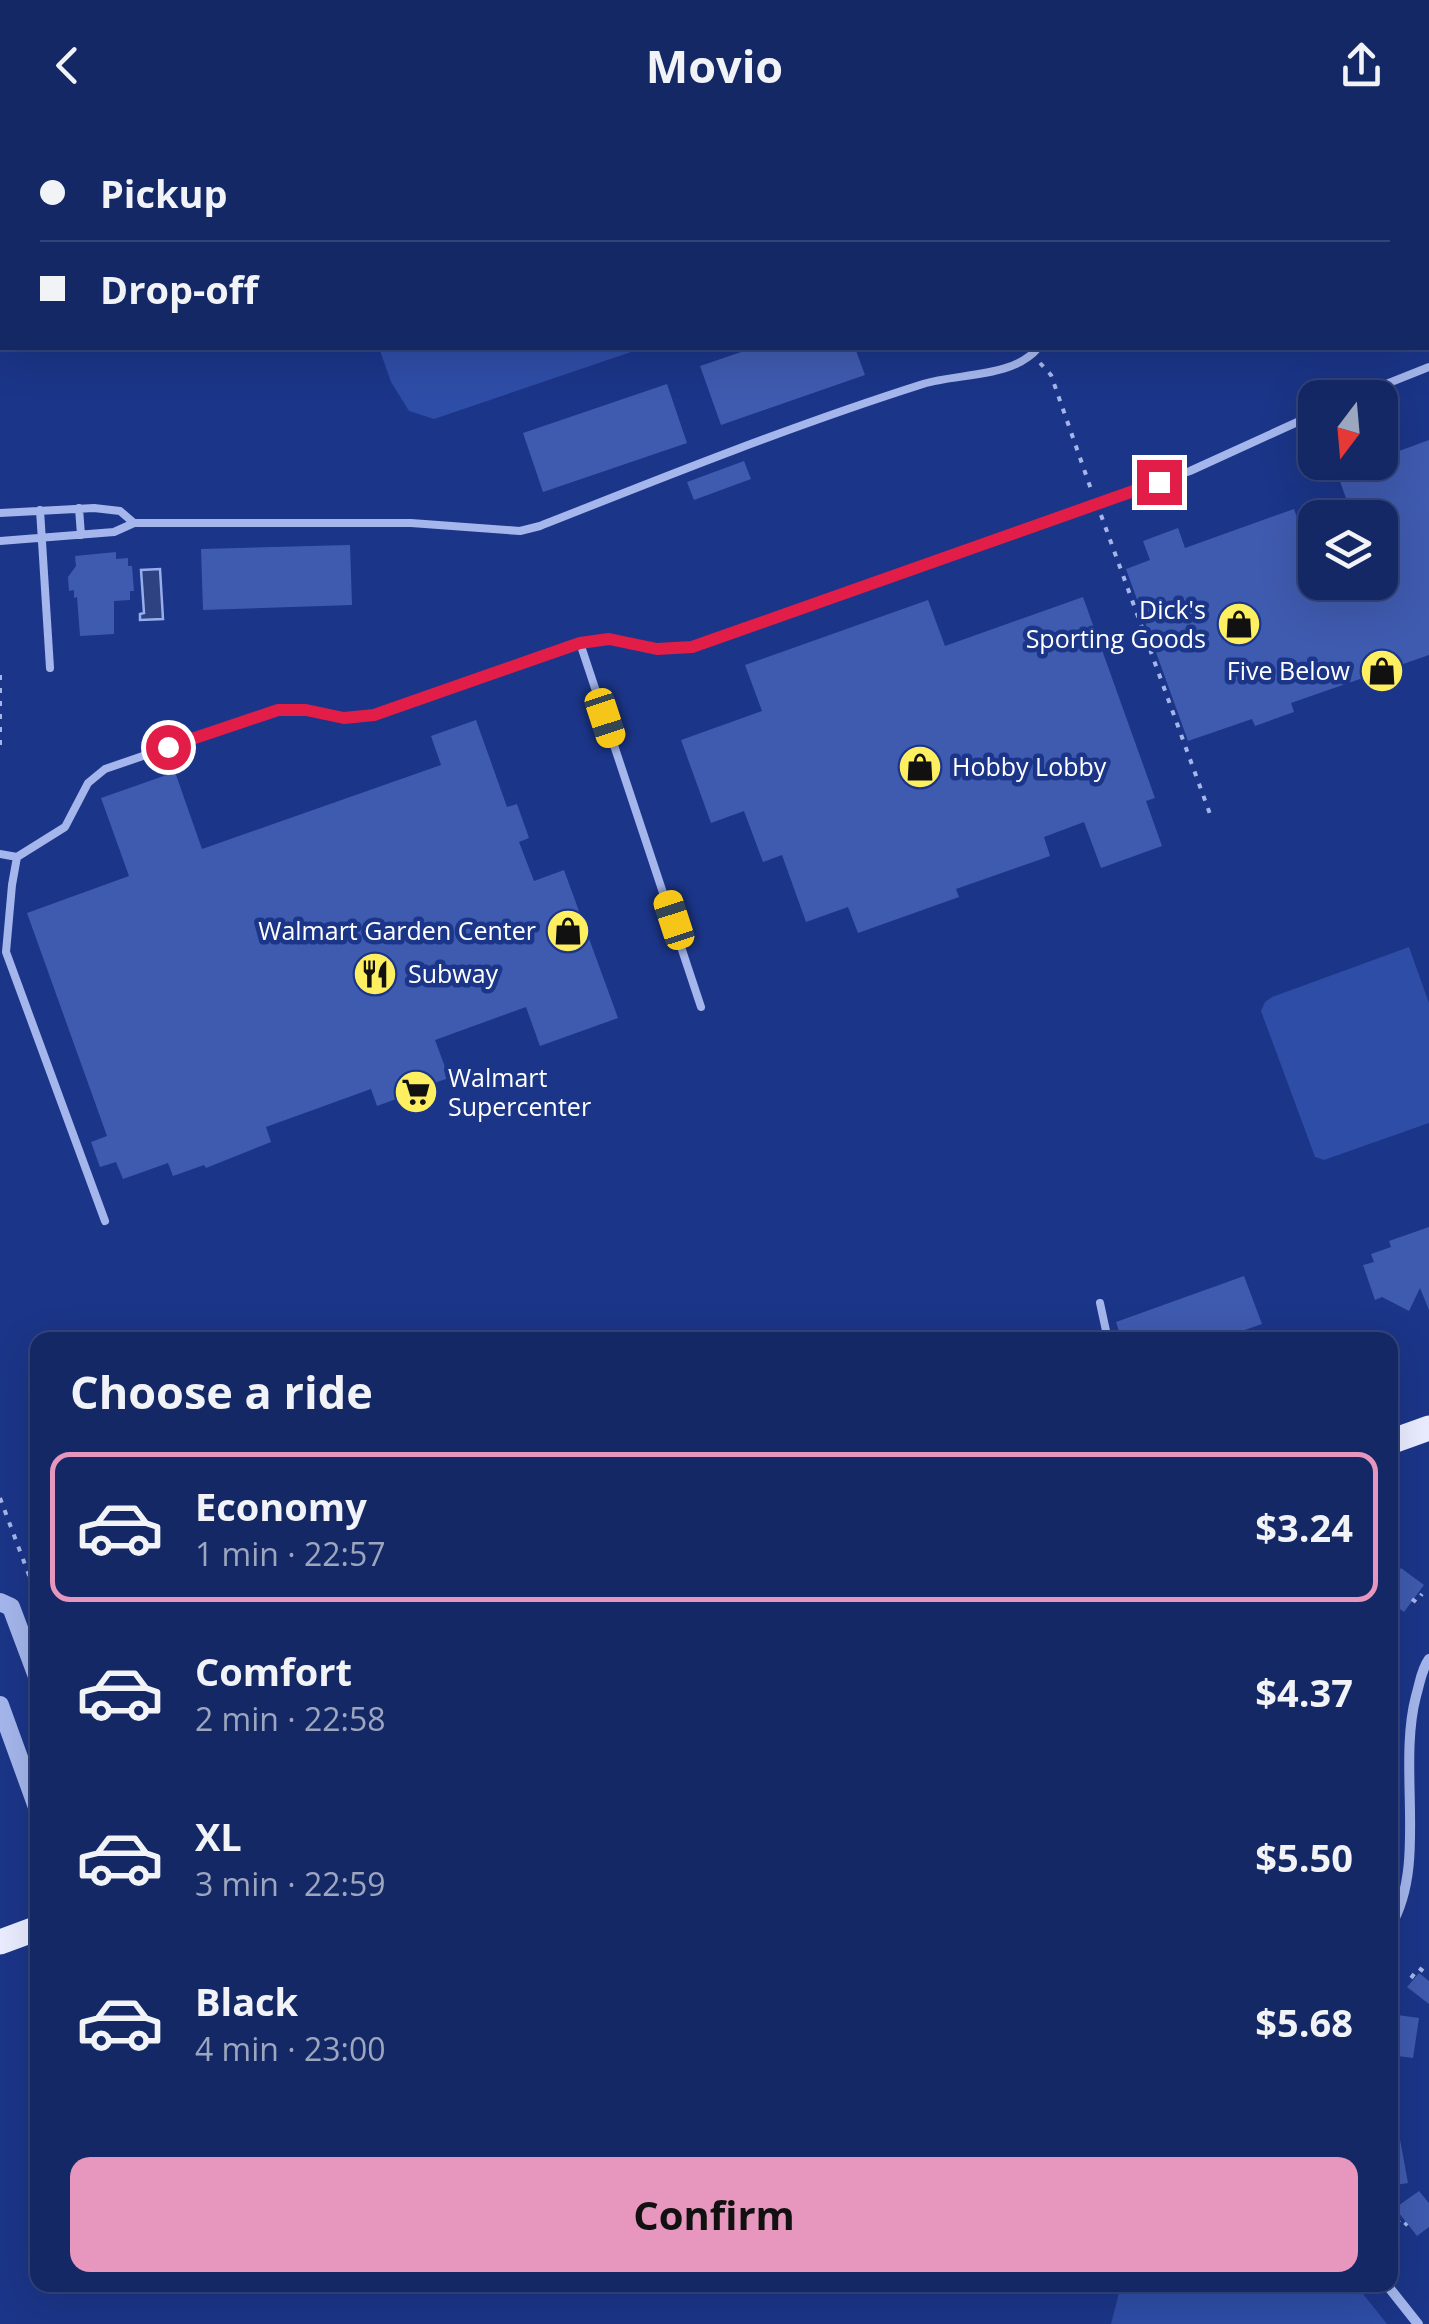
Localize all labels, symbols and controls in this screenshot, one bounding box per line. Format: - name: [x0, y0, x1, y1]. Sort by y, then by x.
- text: Movio: [646, 35, 783, 96]
- icon: back: [40, 38, 95, 93]
- icon: share: [1334, 38, 1389, 93]
- text: Pickup: [100, 167, 228, 219]
- text: Drop-off: [100, 263, 258, 315]
- north arrow: [1298, 380, 1398, 480]
- map controls: [1298, 380, 1398, 600]
- route end: [1137, 460, 1182, 505]
- button: layers: [1298, 500, 1398, 600]
- place label: Dick's Sporting Goods: [1026, 592, 1206, 655]
- shop icon: Dick's Sporting Goods: [1216, 601, 1262, 647]
- shop icon: Five Below: [1359, 648, 1405, 694]
- place label: Five Below: [1227, 653, 1351, 687]
- car: [581, 685, 629, 751]
- route start: [146, 725, 191, 770]
- shop icon: Hobby Lobby: [897, 744, 943, 790]
- place label: Hobby Lobby: [952, 749, 1107, 783]
- car: [650, 887, 698, 953]
- shop icon: Walmart Garden Center: [545, 908, 591, 954]
- place label: Walmart Garden Center: [258, 913, 536, 947]
- restaurant icon: Subway: [352, 951, 398, 997]
- place label: Subway: [408, 956, 499, 990]
- place label: Walmart Supercenter: [448, 1060, 591, 1123]
- supermarket icon: Walmart Supercenter: [393, 1069, 439, 1115]
- text: Choose a ride: [70, 1361, 373, 1422]
- text: Economy: [195, 1480, 367, 1532]
- icon: car: [75, 1482, 165, 1572]
- text: $3.24: [1255, 1501, 1353, 1553]
- text: 1 min · 22:57: [195, 1532, 386, 1575]
- text: Comfort: [195, 1645, 352, 1697]
- icon: car: [75, 1647, 165, 1737]
- text: $4.37: [1255, 1666, 1353, 1718]
- text: 2 min · 22:58: [195, 1697, 386, 1740]
- text: XL: [195, 1810, 242, 1862]
- icon: car: [75, 1812, 165, 1902]
- text: $5.50: [1255, 1831, 1353, 1883]
- text: 3 min · 22:59: [195, 1862, 386, 1905]
- text: Black: [195, 1975, 298, 2027]
- icon: car: [75, 1977, 165, 2067]
- text: $5.68: [1255, 1996, 1353, 2048]
- text: 4 min · 23:00: [195, 2027, 386, 2070]
- button: Confirm: [70, 2157, 1358, 2272]

